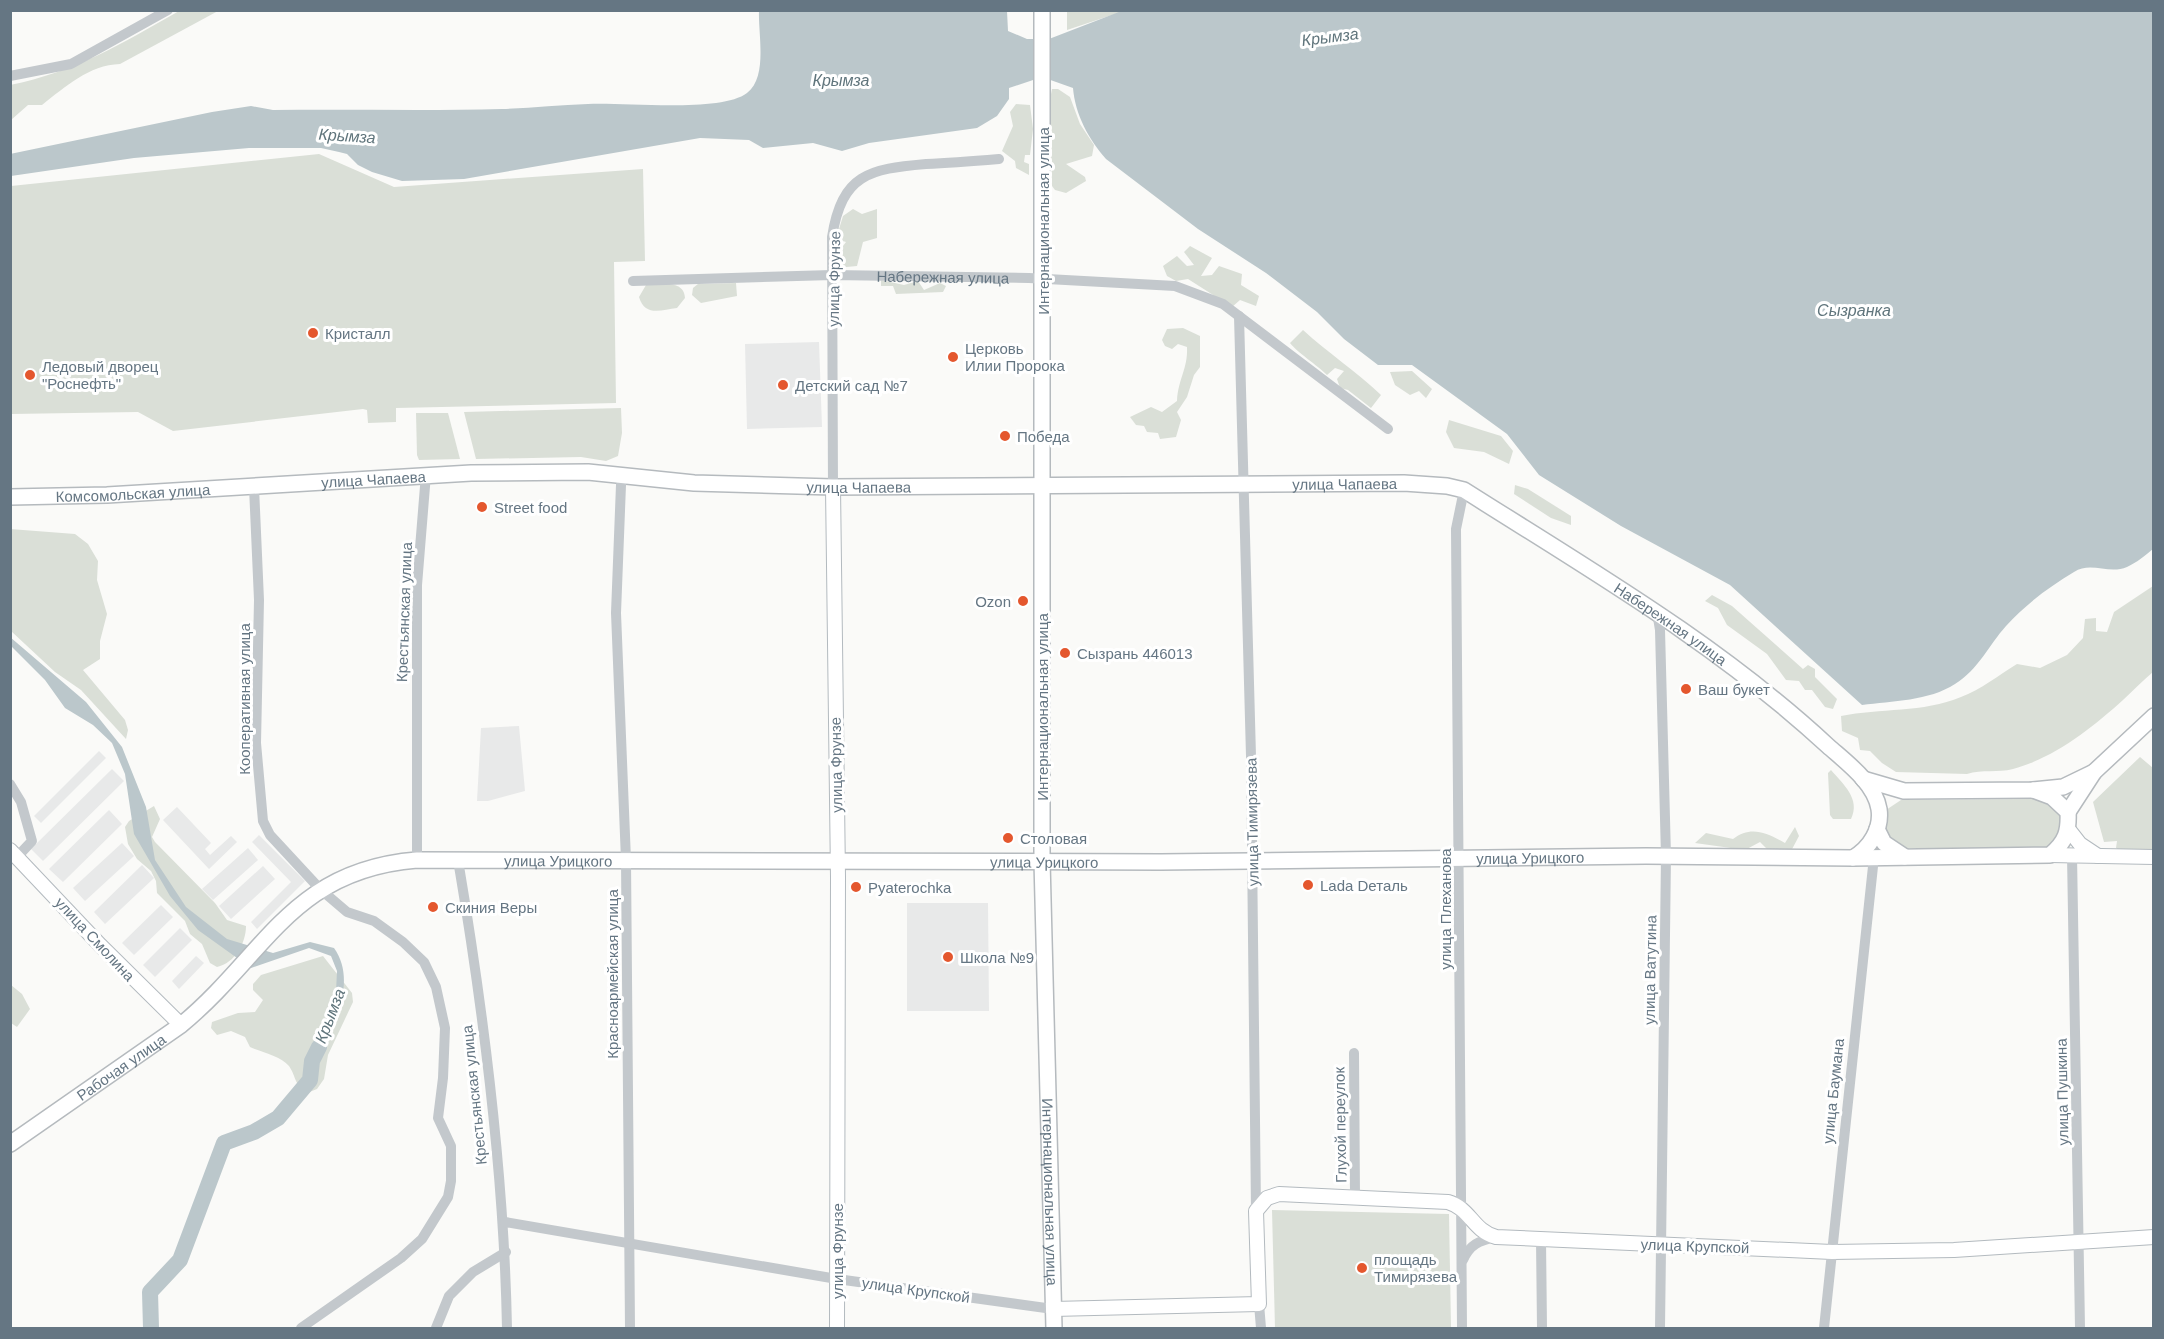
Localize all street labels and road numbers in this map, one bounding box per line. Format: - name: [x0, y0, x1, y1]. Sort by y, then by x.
- street label: Интернациональная улица: [1035, 126, 1052, 315]
- street label: улица Фрунзе: [825, 231, 843, 327]
- street label: Набережная улица: [876, 267, 1010, 286]
- street label: улица Чапаева: [321, 467, 427, 491]
- street label: улица Чапаева: [1292, 475, 1398, 492]
- street label: улица Чапаева: [806, 478, 912, 496]
- street label: Комсомольская улица: [55, 480, 211, 505]
- street label: Крестьянская улица: [393, 541, 415, 682]
- street label: Набережная улица: [1611, 579, 1731, 668]
- street label: Интернациональная улица: [1034, 612, 1051, 801]
- street label: Кооперативная улица: [236, 623, 253, 775]
- street label: улица Фрунзе: [827, 717, 845, 813]
- street label: улица Тимирязева: [1242, 757, 1262, 886]
- street label: улица Плеханова: [1437, 848, 1454, 970]
- street label: улица Урицкого: [1476, 848, 1584, 867]
- street label: улица Урицкого: [504, 852, 612, 869]
- street label: улица Урицкого: [990, 853, 1098, 870]
- street label: Красноармейская улица: [604, 889, 621, 1059]
- street label: улица Смолина: [52, 894, 139, 985]
- street label: улица Ватутина: [1641, 914, 1659, 1025]
- street label: Крестьянская улица: [458, 1024, 490, 1166]
- street label: Рабочая улица: [73, 1030, 169, 1104]
- street label: улица Баумана: [1819, 1037, 1847, 1145]
- street label: улица Пушкина: [2053, 1038, 2071, 1146]
- street label: Глухой переулок: [1330, 1067, 1350, 1183]
- street label: Интернациональная улица: [1040, 1098, 1061, 1287]
- street label: улица Фрунзе: [829, 1203, 846, 1299]
- street label: улица Крупской: [1640, 1236, 1750, 1256]
- street label: улица Крупской: [861, 1274, 971, 1306]

